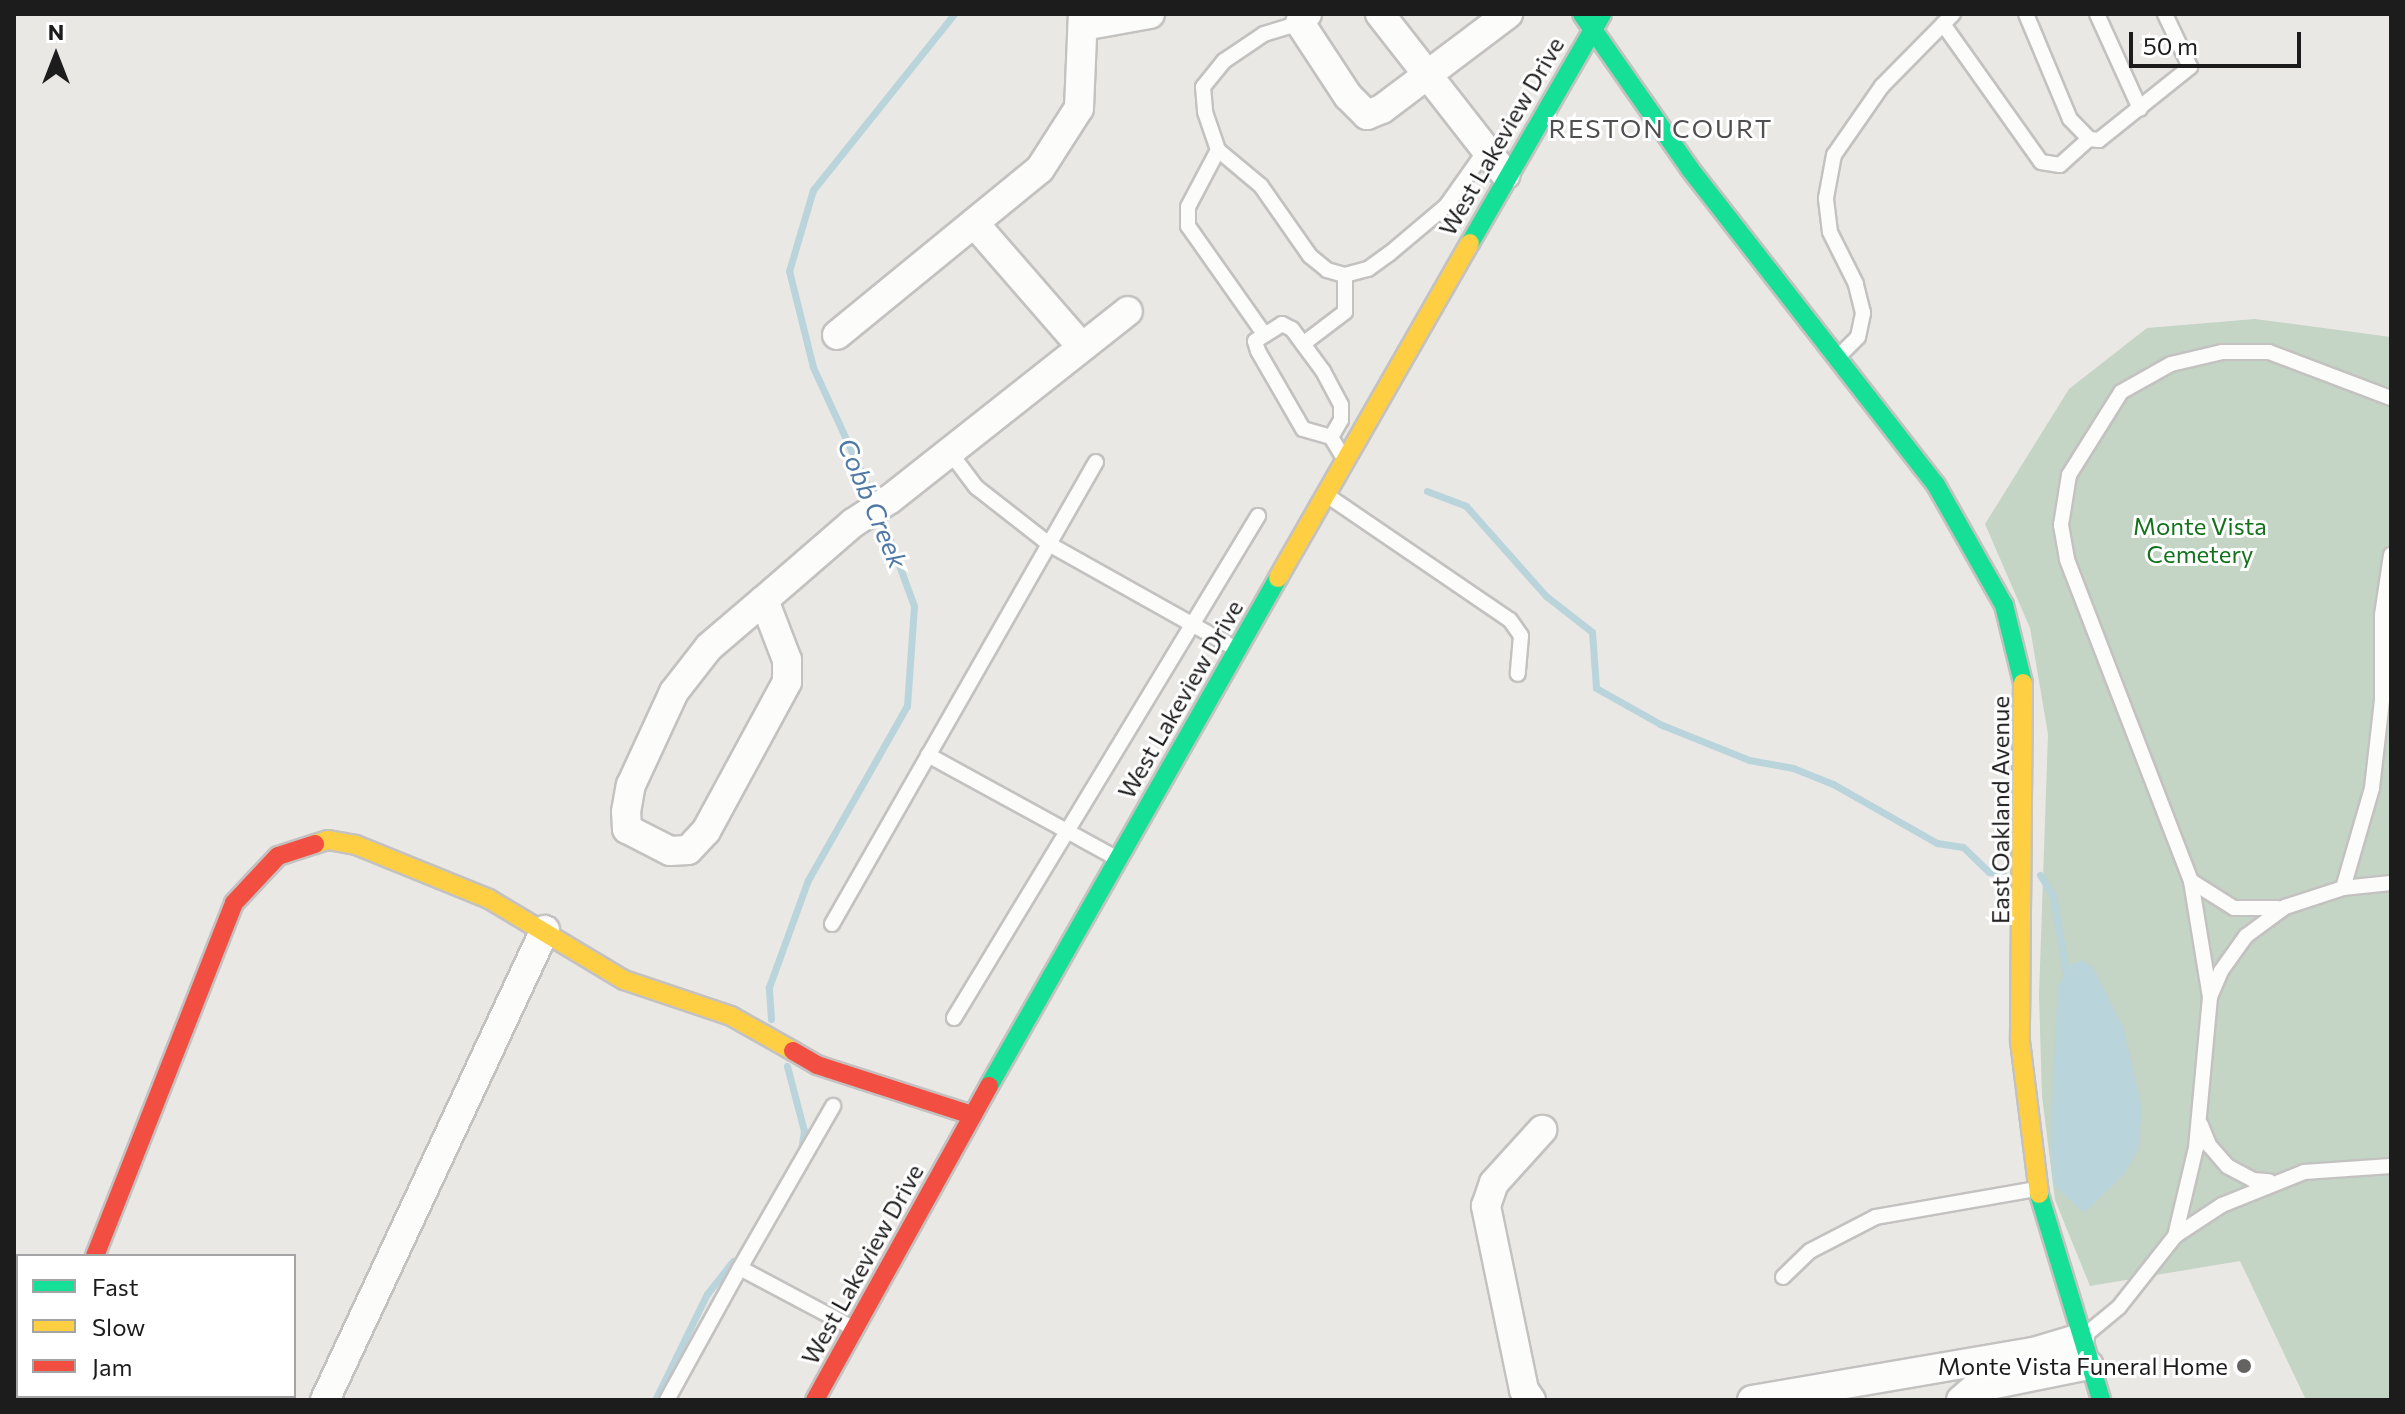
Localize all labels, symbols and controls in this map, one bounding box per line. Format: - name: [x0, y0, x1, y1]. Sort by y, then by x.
- north arrow: [16, 16, 96, 96]
- scale bar: [2133, 16, 2305, 66]
- text: N: [48, 18, 64, 45]
- text: 50 m: [2143, 31, 2198, 60]
- street label: West Lakeview Drive: [1432, 32, 1570, 240]
- district label: RESTON COURT: [1548, 112, 1774, 144]
- water label: Cobb Creek: [832, 433, 914, 573]
- park label: Monte Vista Cemetery: [2133, 512, 2267, 568]
- street label: West Lakeview Drive: [1111, 595, 1249, 803]
- street label: East Oakland Avenue: [1986, 696, 2014, 924]
- street label: West Lakeview Drive: [795, 1159, 929, 1369]
- legend: [16, 1254, 296, 1398]
- text: Fast: [92, 1272, 139, 1301]
- text: Slow: [92, 1312, 145, 1341]
- text: Jam: [92, 1352, 132, 1381]
- place label: Monte Vista Funeral Home: [1938, 1352, 2228, 1380]
- marker: Monte Vista Funeral Home: [2235, 1357, 2253, 1375]

